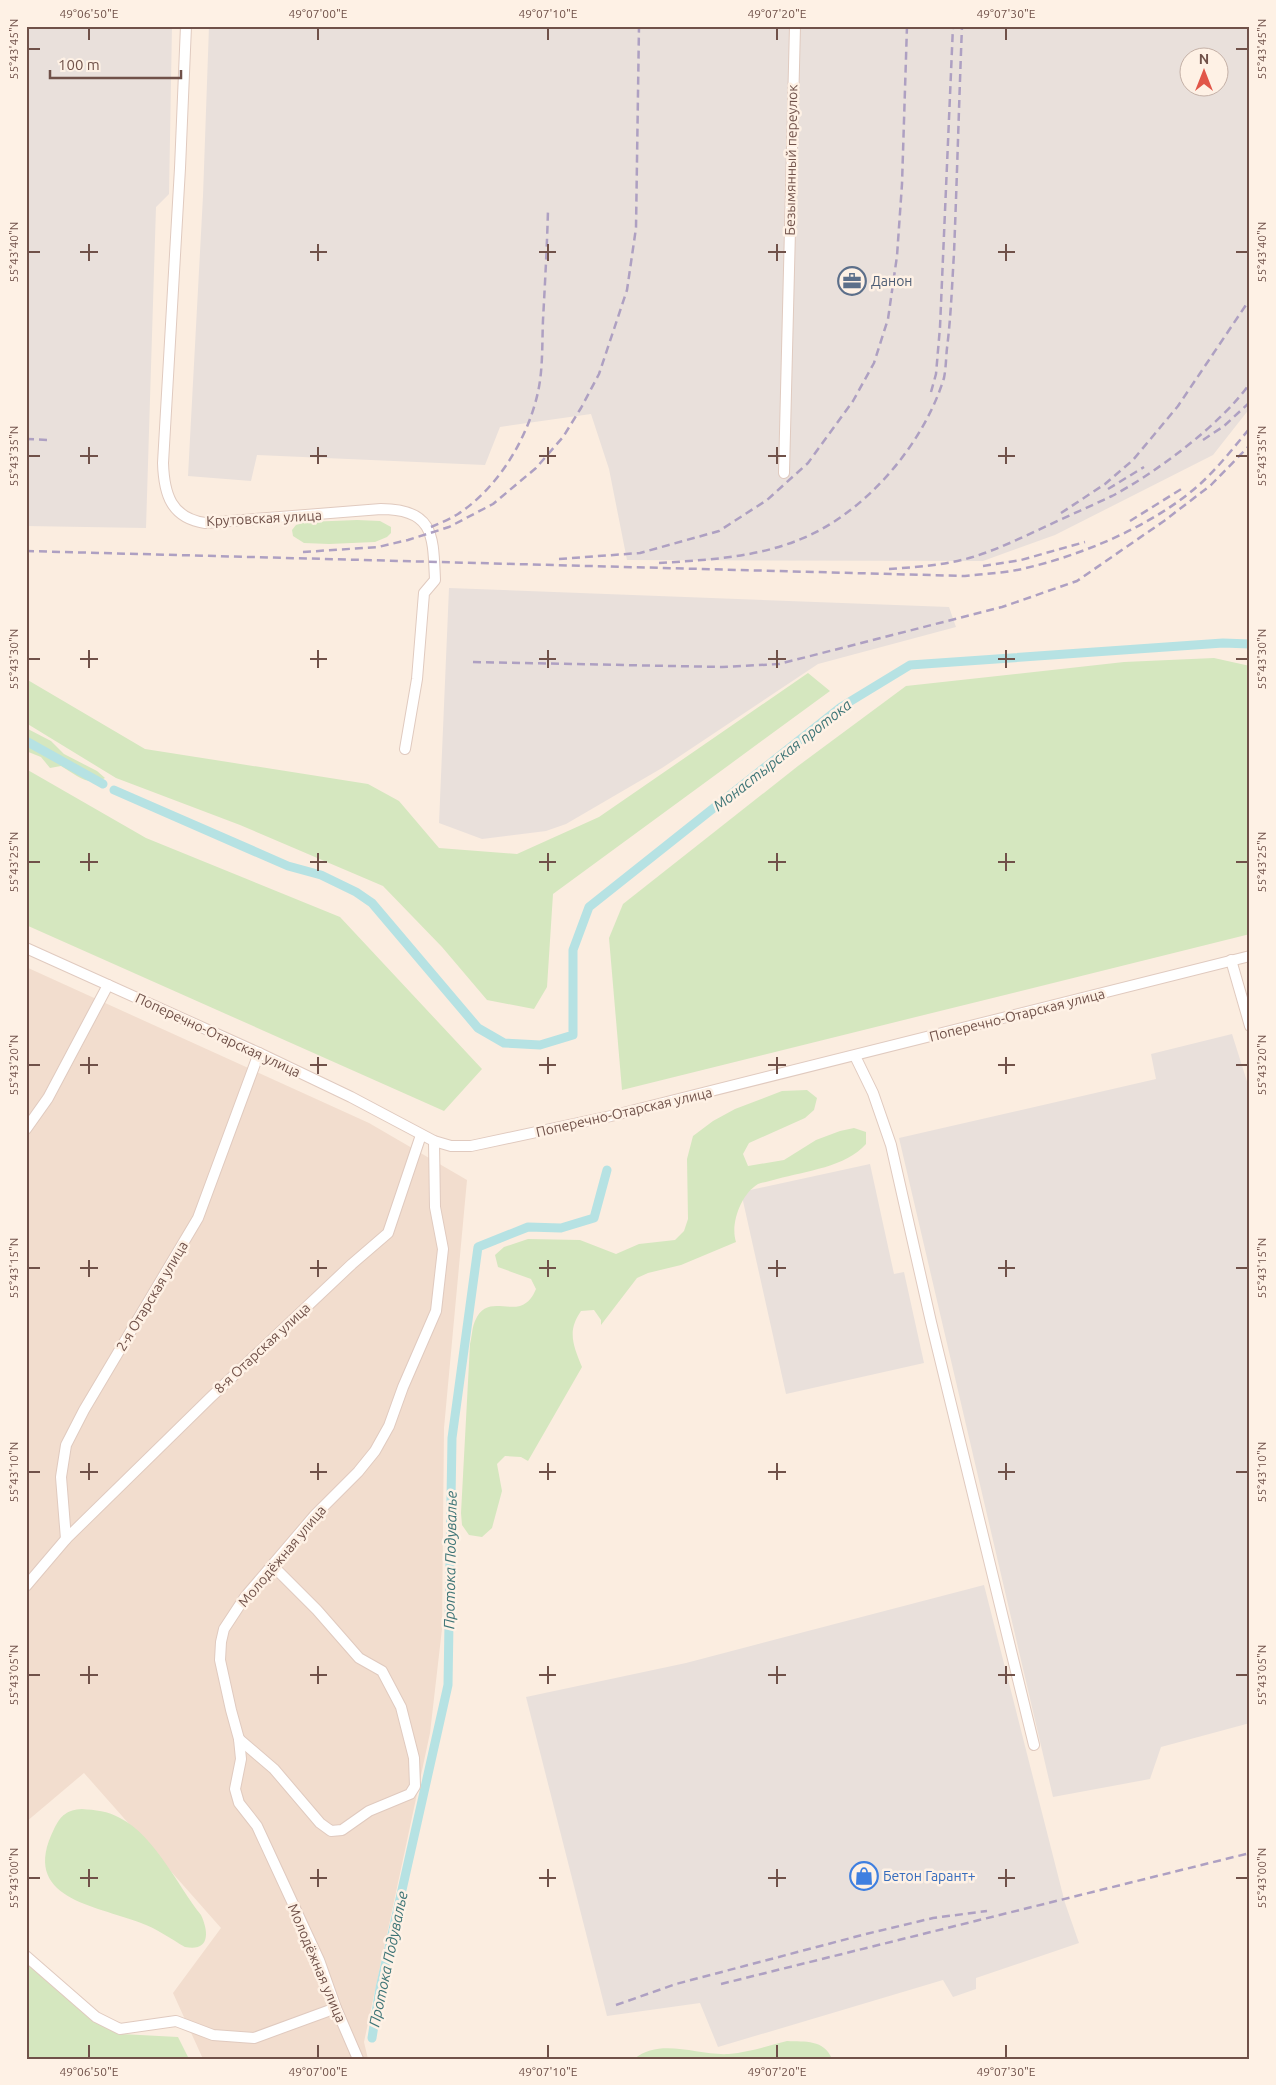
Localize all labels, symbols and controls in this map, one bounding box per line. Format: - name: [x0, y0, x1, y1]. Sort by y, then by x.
- text: 49°06'50"E: [60, 7, 119, 20]
- text: 49°07'00"E: [289, 7, 348, 20]
- text: 49°07'10"E: [519, 7, 578, 20]
- text: 49°07'20"E: [748, 7, 807, 20]
- text: 49°07'30"E: [977, 7, 1036, 20]
- text: 55°43'45"N: [7, 19, 20, 79]
- text: 55°43'45"N: [1255, 19, 1268, 79]
- scale bar: [50, 48, 181, 80]
- north arrow: [1178, 48, 1228, 98]
- text: N: [1199, 51, 1209, 67]
- text: 100 m: [58, 56, 100, 73]
- street label: Безымянный переулок: [782, 84, 800, 236]
- text: 55°43'40"N: [7, 222, 20, 282]
- text: 55°43'40"N: [1255, 222, 1268, 282]
- office icon: Данон: [837, 266, 867, 296]
- place label: Данон: [871, 273, 913, 289]
- text: 55°43'35"N: [7, 426, 20, 486]
- text: 55°43'35"N: [1255, 426, 1268, 486]
- street label: Крутовская улица: [206, 507, 322, 529]
- text: 55°43'30"N: [7, 629, 20, 689]
- text: 55°43'30"N: [1255, 629, 1268, 689]
- water label: Монастырская протока: [710, 696, 854, 814]
- text: 55°43'25"N: [7, 832, 20, 892]
- text: 55°43'25"N: [1255, 832, 1268, 892]
- street label: Поперечно-Отарская улица: [928, 985, 1106, 1045]
- street label: Поперечно-Отарская улица: [133, 990, 303, 1080]
- text: 55°43'20"N: [7, 1035, 20, 1095]
- text: 55°43'20"N: [1255, 1035, 1268, 1095]
- street label: Поперечно-Отарская улица: [534, 1084, 714, 1140]
- text: 55°43'15"N: [7, 1238, 20, 1298]
- street label: 2-я Отарская улица: [113, 1238, 191, 1354]
- text: 55°43'15"N: [1255, 1238, 1268, 1298]
- street label: 8-я Отарская улица: [211, 1299, 313, 1397]
- text: 55°43'10"N: [7, 1442, 20, 1502]
- text: 55°43'10"N: [1255, 1442, 1268, 1502]
- water label: Протока Подувалье: [440, 1490, 460, 1629]
- street label: Молодёжная улица: [235, 1502, 329, 1610]
- text: 55°43'05"N: [7, 1645, 20, 1705]
- text: 55°43'05"N: [1255, 1645, 1268, 1705]
- text: 55°43'00"N: [7, 1848, 20, 1908]
- text: 55°43'00"N: [1255, 1848, 1268, 1908]
- shop icon: Бетон Гарант+: [849, 1861, 879, 1891]
- place label: Бетон Гарант+: [883, 1868, 976, 1884]
- water label: Протока Подувалье: [365, 1889, 411, 2028]
- street label: Молодёжная улица: [285, 1901, 349, 2025]
- text: 49°06'50"E: [60, 2065, 119, 2078]
- text: 49°07'00"E: [289, 2065, 348, 2078]
- text: 49°07'10"E: [519, 2065, 578, 2078]
- text: 49°07'20"E: [748, 2065, 807, 2078]
- text: 49°07'30"E: [977, 2065, 1036, 2078]

